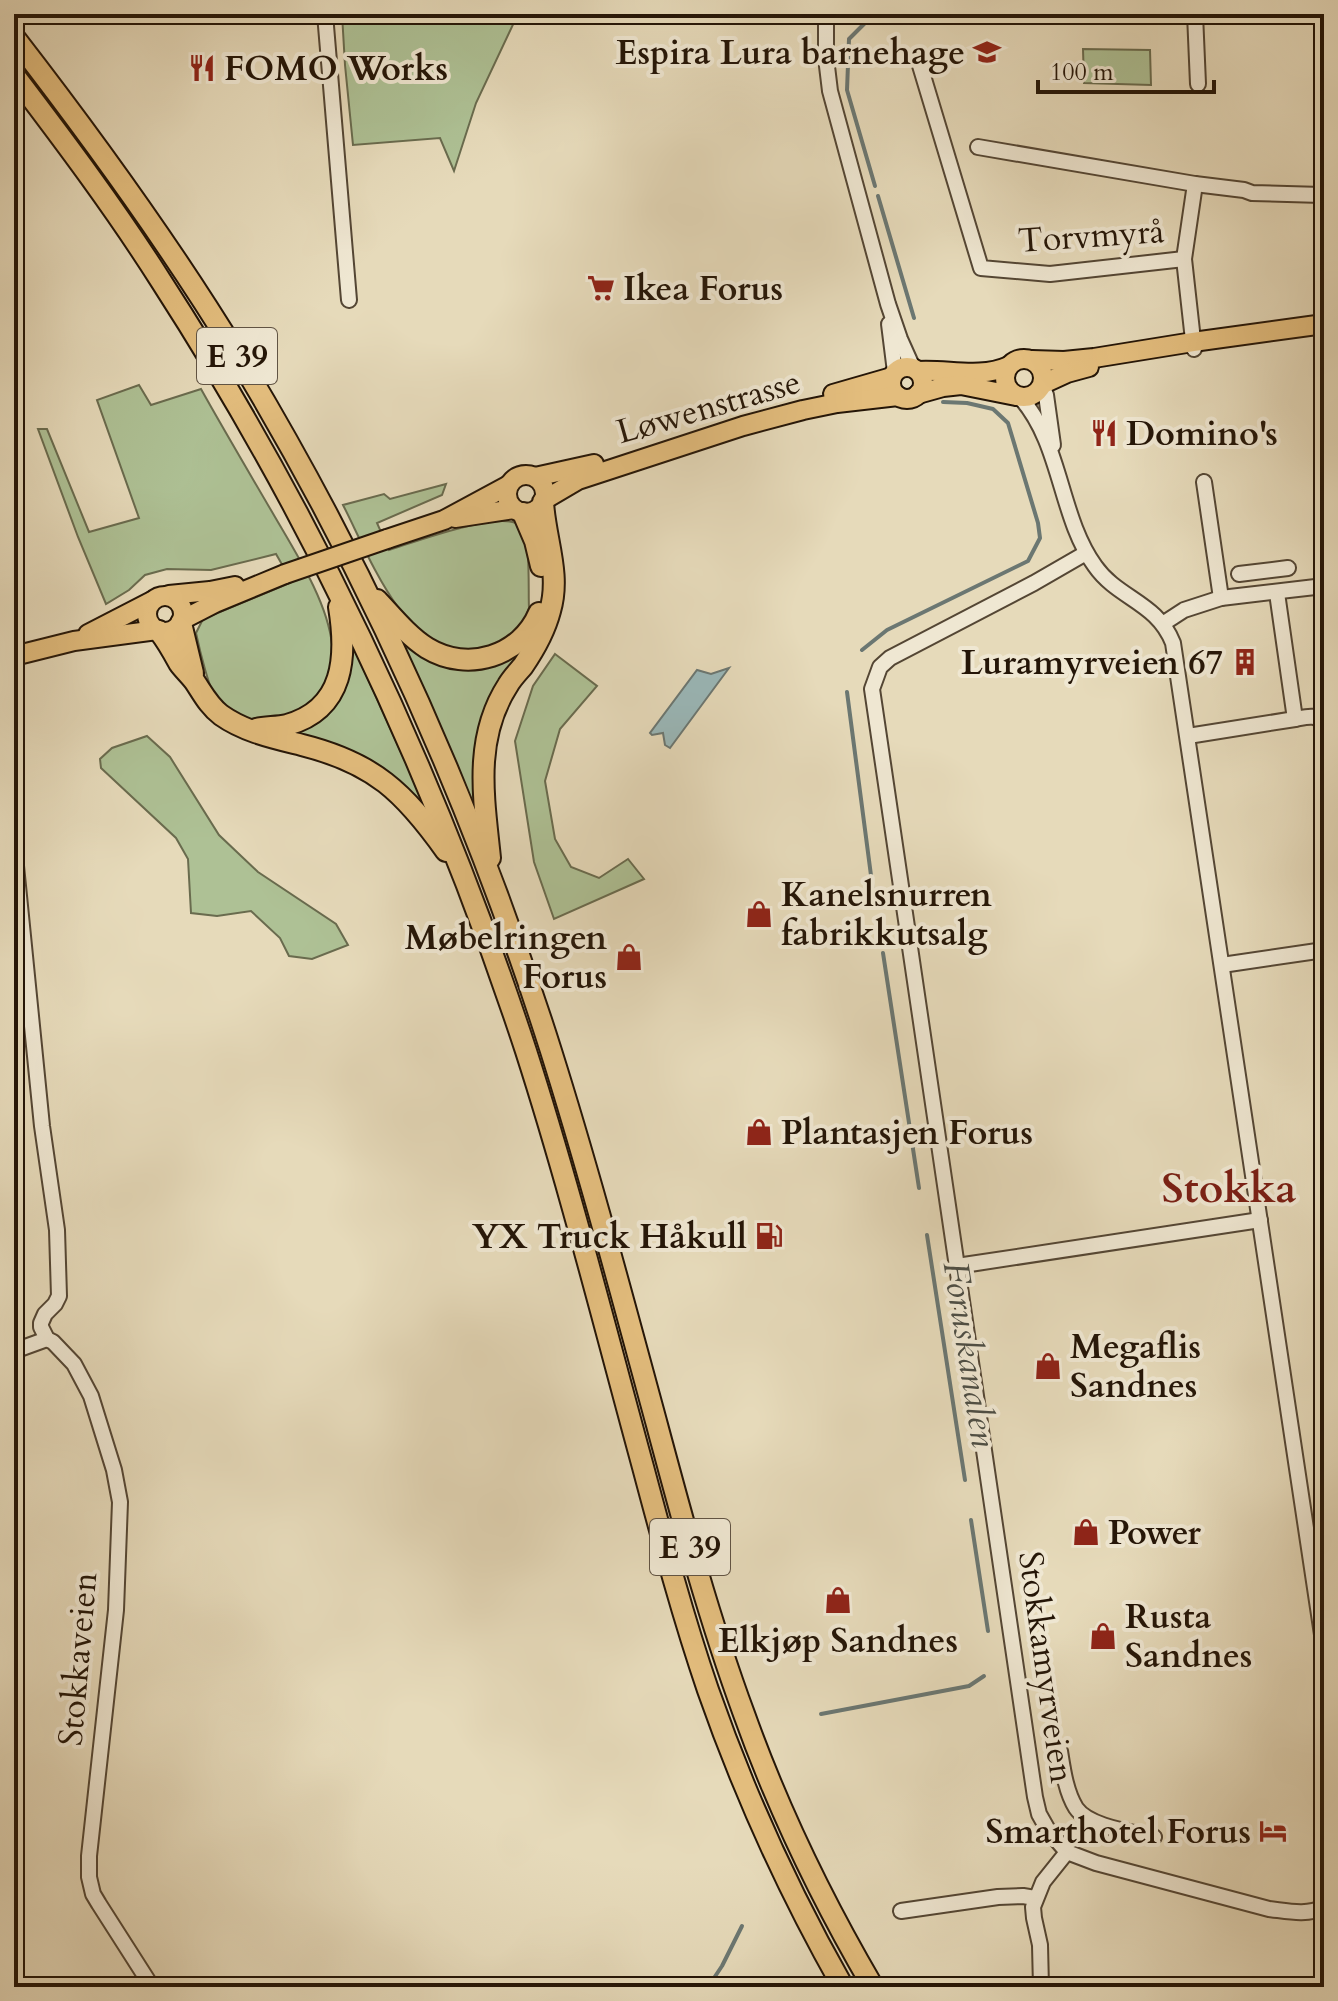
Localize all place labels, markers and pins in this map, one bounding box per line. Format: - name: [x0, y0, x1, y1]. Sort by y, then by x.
- place label: Espira Lura barnehage: [616, 30, 965, 76]
- school or university icon: Espira Lura barnehage: [972, 37, 1002, 67]
- place label: FOMO Works: [224, 46, 448, 92]
- restaurant icon: FOMO Works: [187, 53, 217, 83]
- place label: Ikea Forus: [623, 266, 783, 312]
- supermarket icon: Ikea Forus: [586, 273, 616, 303]
- place label: Domino's: [1126, 411, 1278, 457]
- restaurant icon: Domino's: [1089, 418, 1119, 448]
- place label: Luramyrveien 67: [961, 640, 1223, 686]
- building icon: Luramyrveien 67: [1230, 647, 1260, 677]
- place label: Kanelsnurren fabrikkutsalg: [781, 872, 992, 957]
- shop icon: Kanelsnurren fabrikkutsalg: [744, 899, 774, 929]
- place label: Møbelringen Forus: [405, 915, 607, 1000]
- shop icon: Møbelringen Forus: [614, 942, 644, 972]
- place label: Plantasjen Forus: [781, 1110, 1033, 1156]
- shop icon: Plantasjen Forus: [744, 1117, 774, 1147]
- place label: YX Truck Håkull: [472, 1214, 747, 1260]
- fuel station icon: YX Truck Håkull: [754, 1221, 784, 1251]
- place label: Megaflis Sandnes: [1070, 1324, 1201, 1409]
- shop icon: Megaflis Sandnes: [1033, 1351, 1063, 1381]
- place label: Power: [1108, 1510, 1201, 1556]
- shop icon: Power: [1071, 1517, 1101, 1547]
- shop icon: Elkjøp Sandnes: [823, 1585, 853, 1615]
- place label: Rusta Sandnes: [1125, 1594, 1252, 1679]
- place label: Elkjøp Sandnes: [718, 1618, 958, 1664]
- shop icon: Rusta Sandnes: [1088, 1621, 1118, 1651]
- place label: Smarthotel Forus: [985, 1809, 1251, 1855]
- hotel icon: Smarthotel Forus: [1258, 1816, 1288, 1846]

